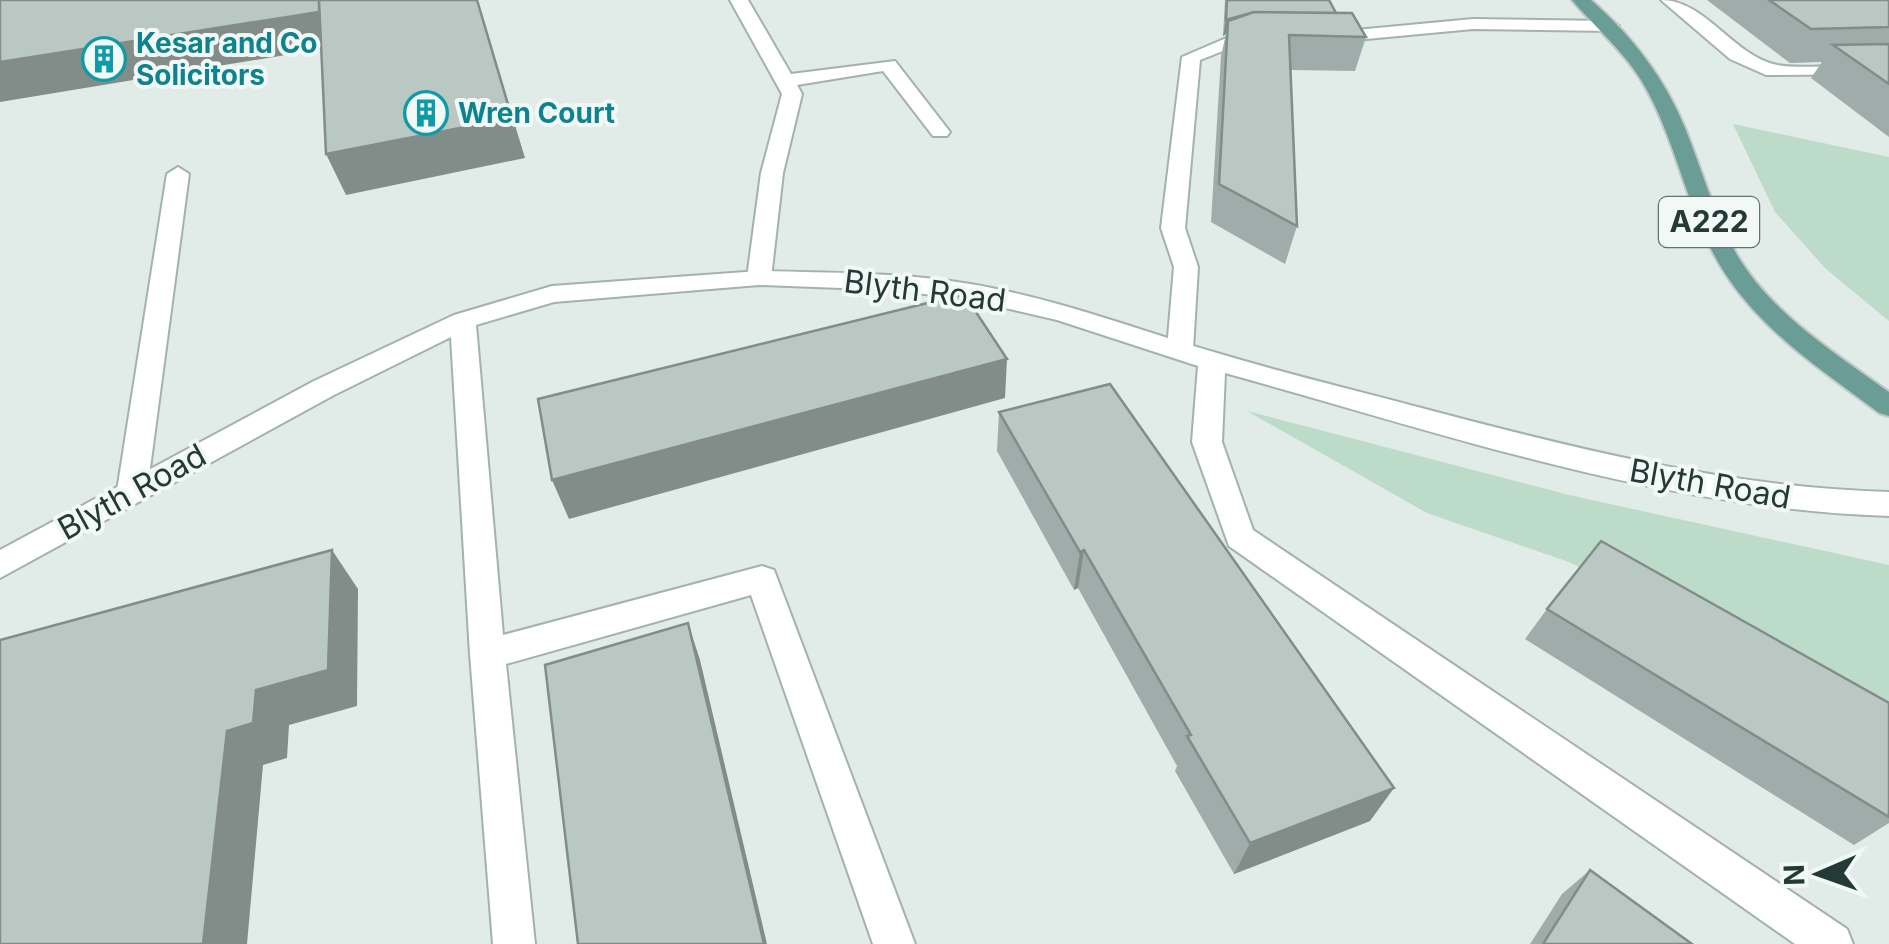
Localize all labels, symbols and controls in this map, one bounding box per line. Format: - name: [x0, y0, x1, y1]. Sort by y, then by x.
- place label: Kesar and Co Solicitors: [136, 26, 318, 92]
- building icon: Kesar and Co Solicitors: [81, 36, 127, 82]
- building icon: Wren Court: [403, 90, 449, 136]
- place label: Wren Court: [458, 96, 615, 130]
- road number: A222: [1659, 197, 1759, 247]
- street label: Blyth Road: [842, 261, 1008, 320]
- street label: Blyth Road: [51, 435, 212, 548]
- street label: Blyth Road: [1627, 450, 1794, 517]
- north arrow: [1769, 824, 1869, 924]
- text: N: [1777, 864, 1811, 886]

